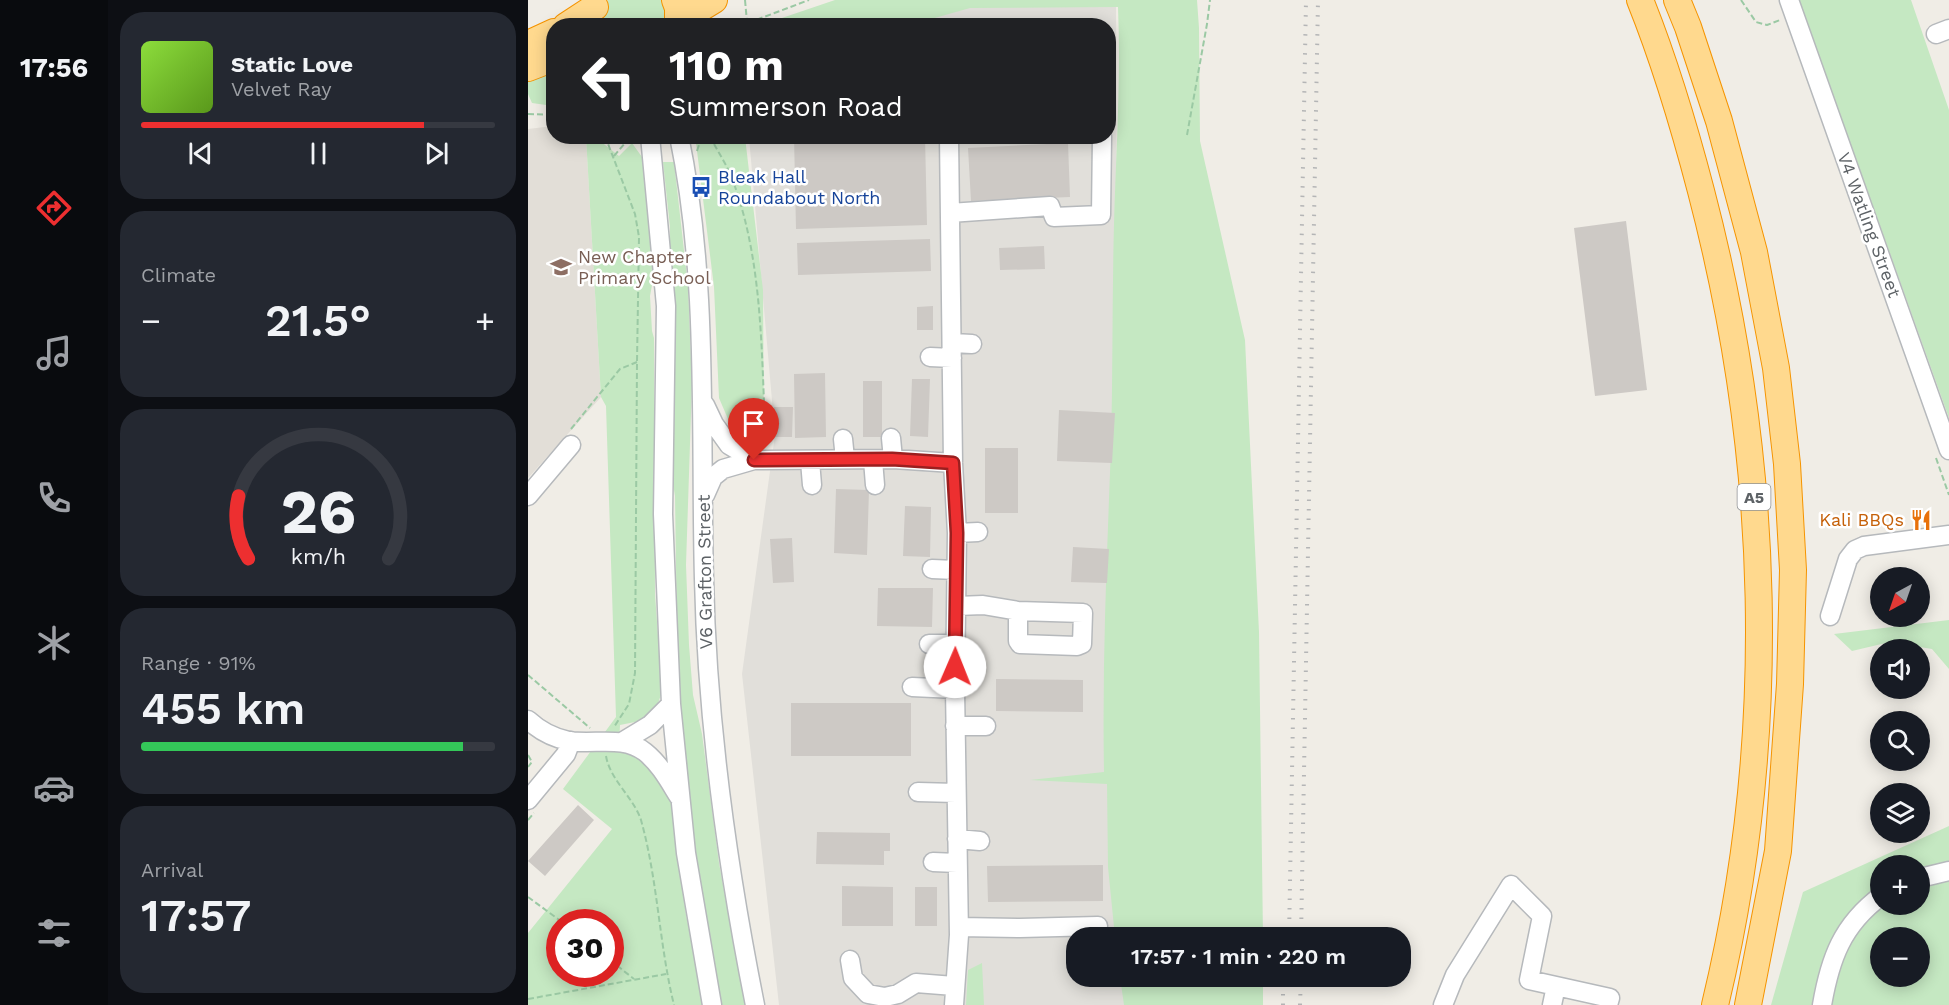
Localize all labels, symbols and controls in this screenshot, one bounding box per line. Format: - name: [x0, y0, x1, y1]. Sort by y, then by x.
- text: 110 m: [669, 41, 784, 90]
- icon: left: [570, 42, 648, 120]
- text: 17:56: [20, 52, 88, 84]
- text: Static Love: [231, 52, 353, 77]
- text: Velvet Ray: [231, 77, 332, 101]
- text: Summerson Road: [669, 91, 903, 123]
- icon: previous: [184, 137, 217, 170]
- icon: pause: [302, 137, 335, 170]
- icon: next: [420, 137, 453, 170]
- street label: V4 Watling Street: [1833, 149, 1906, 301]
- place label: Bleak Hall Roundabout North: [718, 166, 880, 208]
- bus stop icon: Bleak Hall Roundabout North: [689, 175, 713, 199]
- icon: directions: [33, 187, 75, 229]
- place label: New Chapter Primary School: [578, 246, 711, 288]
- school or university icon: New Chapter Primary School: [549, 255, 573, 279]
- text: Climate: [141, 263, 216, 287]
- text: 21.5°: [265, 294, 371, 347]
- text: −: [141, 301, 161, 340]
- text: +: [475, 301, 495, 340]
- icon: music: [33, 332, 75, 374]
- pin: [728, 398, 779, 460]
- icon: arrive: [737, 407, 770, 440]
- text: 26: [280, 476, 356, 549]
- icon: phone: [33, 477, 75, 519]
- road number: A5: [1738, 484, 1770, 510]
- street label: V6 Grafton Street: [693, 494, 716, 650]
- restaurant icon: Kali BBQs: [1909, 508, 1933, 532]
- place label: Kali BBQs: [1819, 509, 1904, 530]
- text: km/h: [290, 545, 346, 570]
- north arrow: [1870, 567, 1930, 627]
- map controls: [1870, 567, 1930, 987]
- icon: climate: [33, 622, 75, 664]
- position arrow: [923, 635, 987, 699]
- button: sound: [1870, 639, 1930, 699]
- text: Range · 91%: [141, 651, 256, 675]
- text: 455 km: [141, 682, 305, 735]
- button: search: [1870, 711, 1930, 771]
- icon: car: [33, 767, 75, 809]
- button: layers: [1870, 783, 1930, 843]
- button: +: [1870, 855, 1930, 915]
- text: Arrival: [141, 858, 203, 882]
- text: 17:57: [141, 889, 251, 942]
- speed limit sign: 30: [546, 909, 624, 987]
- icon: filters: [33, 912, 75, 954]
- button: −: [1870, 927, 1930, 987]
- text: 17:57 · 1 min · 220 m: [1131, 944, 1346, 969]

